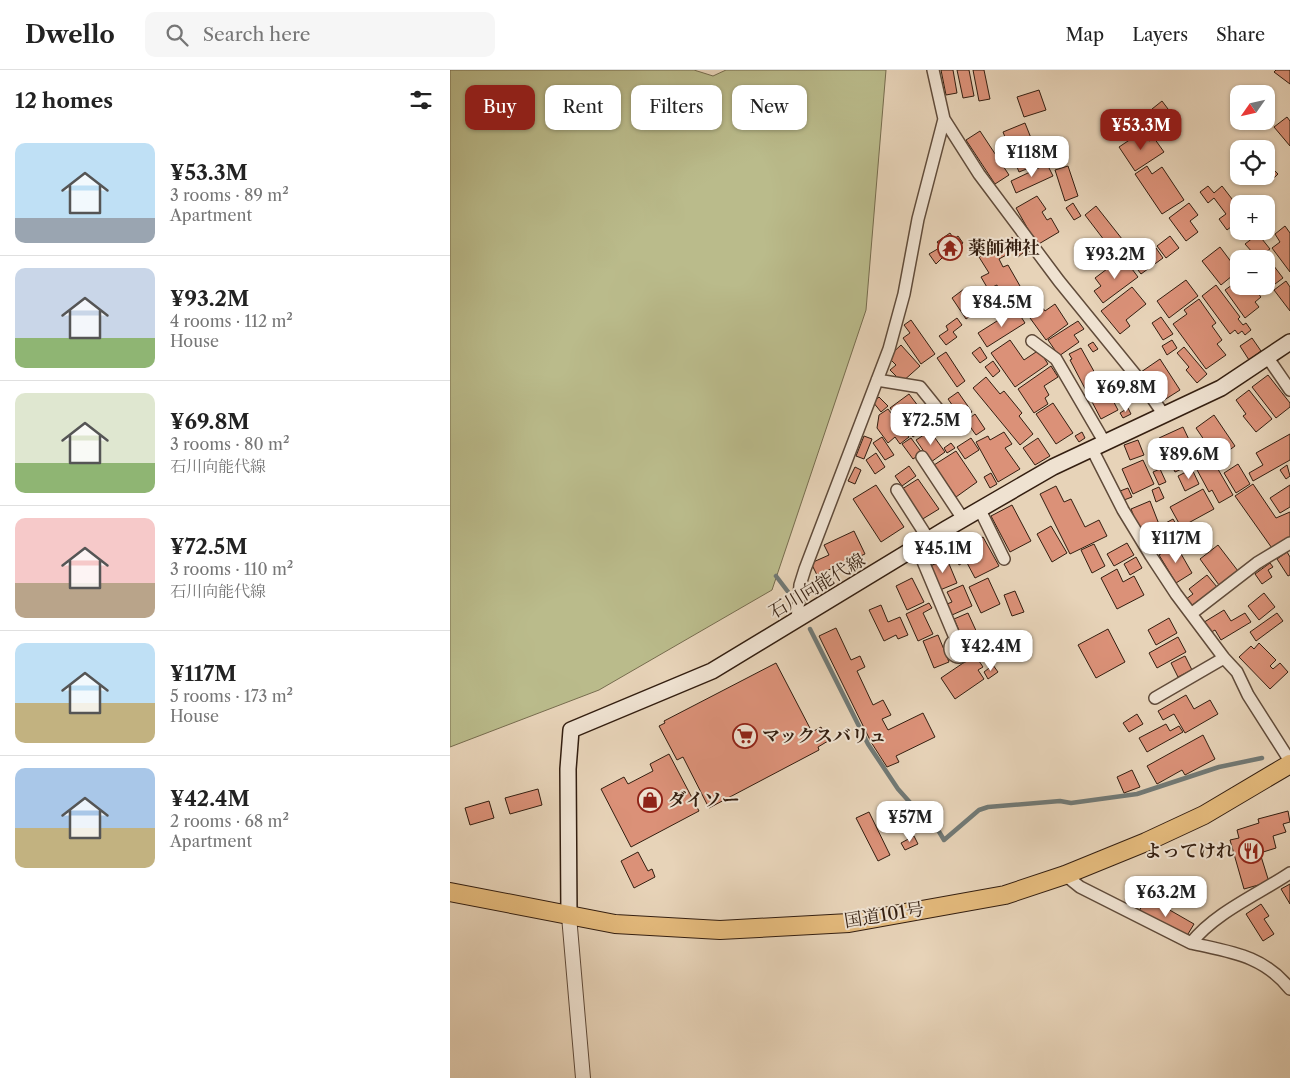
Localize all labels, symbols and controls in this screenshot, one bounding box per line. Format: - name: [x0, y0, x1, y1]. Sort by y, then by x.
- search box: [145, 12, 495, 57]
- text: Dwello: [25, 20, 115, 49]
- icon: search: [163, 21, 191, 49]
- text: Search here: [203, 23, 310, 46]
- text: Map: [1066, 24, 1104, 46]
- text: Layers: [1132, 24, 1188, 46]
- text: Share: [1216, 24, 1265, 46]
- chip: Buy: [465, 85, 535, 130]
- chip: Rent: [545, 85, 621, 130]
- chip: Filters: [631, 85, 722, 130]
- chip: New: [732, 85, 807, 130]
- north arrow: [1230, 85, 1275, 130]
- map controls: [1230, 85, 1275, 295]
- icon: filters: [407, 86, 435, 114]
- text: 12 homes: [15, 88, 113, 113]
- pin: ¥53.3M: [1100, 108, 1182, 151]
- text: ¥53.3M: [1111, 115, 1171, 135]
- pin: ¥118M: [997, 136, 1067, 178]
- button: locate: [1230, 140, 1275, 185]
- text: ¥118M: [1006, 142, 1058, 162]
- text: ¥53.3M: [170, 160, 248, 185]
- icon: home: [55, 163, 115, 223]
- text: 3 rooms · 89 m²: [170, 185, 289, 205]
- button: +: [1230, 195, 1275, 240]
- text: Apartment: [170, 205, 252, 225]
- temple icon: 薬師神社: [937, 235, 963, 261]
- place label: 薬師神社: [968, 237, 1040, 259]
- pin: ¥93.2M: [1074, 238, 1156, 280]
- text: ¥93.2M: [1085, 244, 1145, 264]
- button: −: [1230, 250, 1275, 295]
- text: ¥93.2M: [170, 286, 249, 311]
- pin: ¥84.5M: [961, 286, 1043, 328]
- icon: home: [55, 288, 115, 348]
- text: ¥84.5M: [972, 292, 1032, 312]
- text: 4 rooms · 112 m²: [170, 311, 293, 331]
- text: House: [170, 331, 219, 351]
- pin: ¥69.8M: [1085, 370, 1167, 413]
- text: ¥69.8M: [1096, 377, 1156, 397]
- pin: ¥72.5M: [890, 404, 972, 446]
- text: ¥69.8M: [170, 409, 250, 434]
- text: ¥72.5M: [901, 410, 961, 430]
- icon: home: [55, 413, 115, 473]
- text: 3 rooms · 80 m²: [170, 434, 289, 454]
- pin: ¥89.6M: [1148, 438, 1230, 480]
- text: ¥89.6M: [1159, 444, 1219, 464]
- text: 石川向能代線: [170, 456, 266, 476]
- pin: ¥117M: [1141, 522, 1211, 564]
- text: ¥117M: [1151, 528, 1201, 548]
- pin: ¥45.1M: [902, 532, 984, 574]
- text: ¥72.5M: [170, 534, 247, 559]
- icon: home: [55, 538, 115, 598]
- text: ¥45.1M: [914, 538, 972, 558]
- street label: 石川向能代線: [765, 549, 869, 623]
- text: 3 rooms · 110 m²: [170, 559, 293, 579]
- text: 石川向能代線: [170, 581, 266, 601]
- pin: ¥42.4M: [950, 630, 1032, 672]
- text: ¥42.4M: [961, 636, 1021, 656]
- text: ¥117M: [170, 661, 237, 686]
- icon: home: [55, 663, 115, 723]
- text: 5 rooms · 173 m²: [170, 686, 293, 706]
- text: House: [170, 706, 219, 726]
- supermarket icon: マックスバリュ: [732, 723, 758, 749]
- place label: マックスバリュ: [762, 725, 887, 747]
- text: ¥42.4M: [170, 786, 250, 811]
- shop icon: ダイソー: [637, 787, 663, 813]
- icon: home: [55, 788, 115, 848]
- place label: ダイソー: [668, 789, 740, 811]
- pin: ¥57M: [880, 800, 940, 843]
- text: ¥57M: [887, 807, 933, 827]
- text: 2 rooms · 68 m²: [170, 811, 289, 831]
- text: Apartment: [170, 831, 252, 851]
- restaurant icon: よってけれ: [1238, 838, 1264, 864]
- place label: よってけれ: [1144, 840, 1235, 862]
- pin: ¥63.2M: [1125, 876, 1207, 918]
- text: ¥63.2M: [1136, 882, 1196, 902]
- street label: 国道101号: [843, 898, 925, 932]

